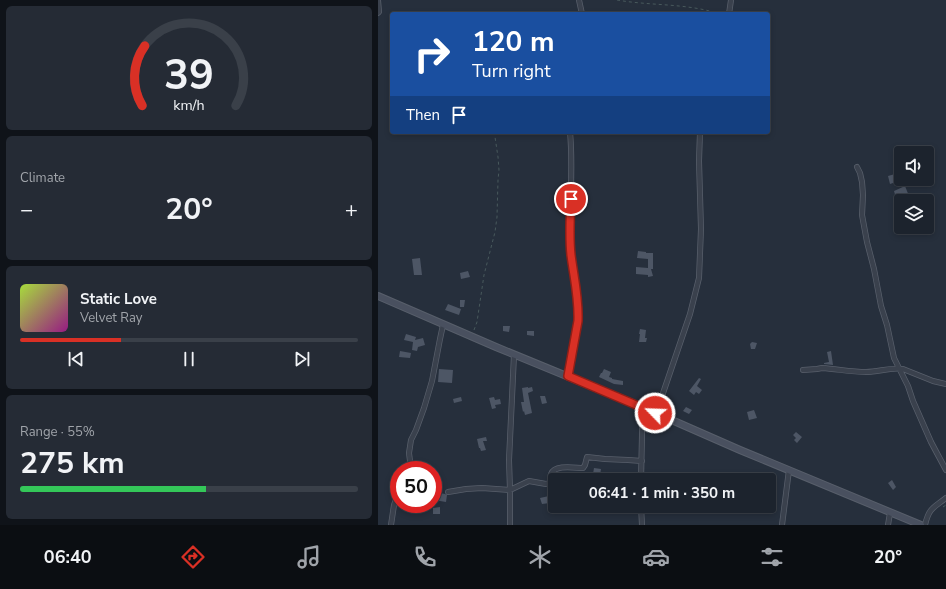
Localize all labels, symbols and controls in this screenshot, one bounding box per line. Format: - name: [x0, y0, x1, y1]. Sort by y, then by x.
- text: 120 m: [472, 23, 555, 61]
- icon: right: [406, 28, 458, 80]
- text: 39: [164, 47, 214, 104]
- text: Turn right: [472, 59, 551, 83]
- text: km/h: [173, 95, 205, 114]
- icon: arrive: [448, 104, 470, 126]
- text: Then: [406, 105, 440, 125]
- map controls: [894, 146, 934, 234]
- button: sound: [894, 146, 934, 186]
- text: Climate: [20, 169, 65, 187]
- pin: [554, 182, 588, 216]
- icon: arrive: [560, 188, 582, 210]
- text: 20°: [165, 189, 213, 230]
- button: layers: [894, 194, 934, 234]
- text: −: [20, 195, 33, 225]
- text: +: [345, 195, 358, 225]
- text: Static Love: [80, 289, 157, 309]
- text: Velvet Ray: [80, 309, 142, 327]
- icon: previous: [65, 348, 87, 370]
- icon: pause: [178, 348, 200, 370]
- icon: next: [291, 348, 313, 370]
- position arrow: [634, 392, 676, 434]
- text: Range · 55%: [20, 423, 95, 441]
- text: 275 km: [20, 443, 125, 484]
- speed limit sign: 50: [390, 461, 442, 513]
- text: 06:41 · 1 min · 350 m: [589, 483, 735, 503]
- icon: directions: [179, 543, 207, 571]
- icon: music: [295, 543, 323, 571]
- icon: phone: [411, 543, 439, 571]
- icon: climate: [526, 543, 554, 571]
- icon: car: [642, 543, 670, 571]
- icon: filters: [758, 543, 786, 571]
- text: 06:40: [44, 545, 92, 569]
- text: 20°: [874, 545, 902, 569]

